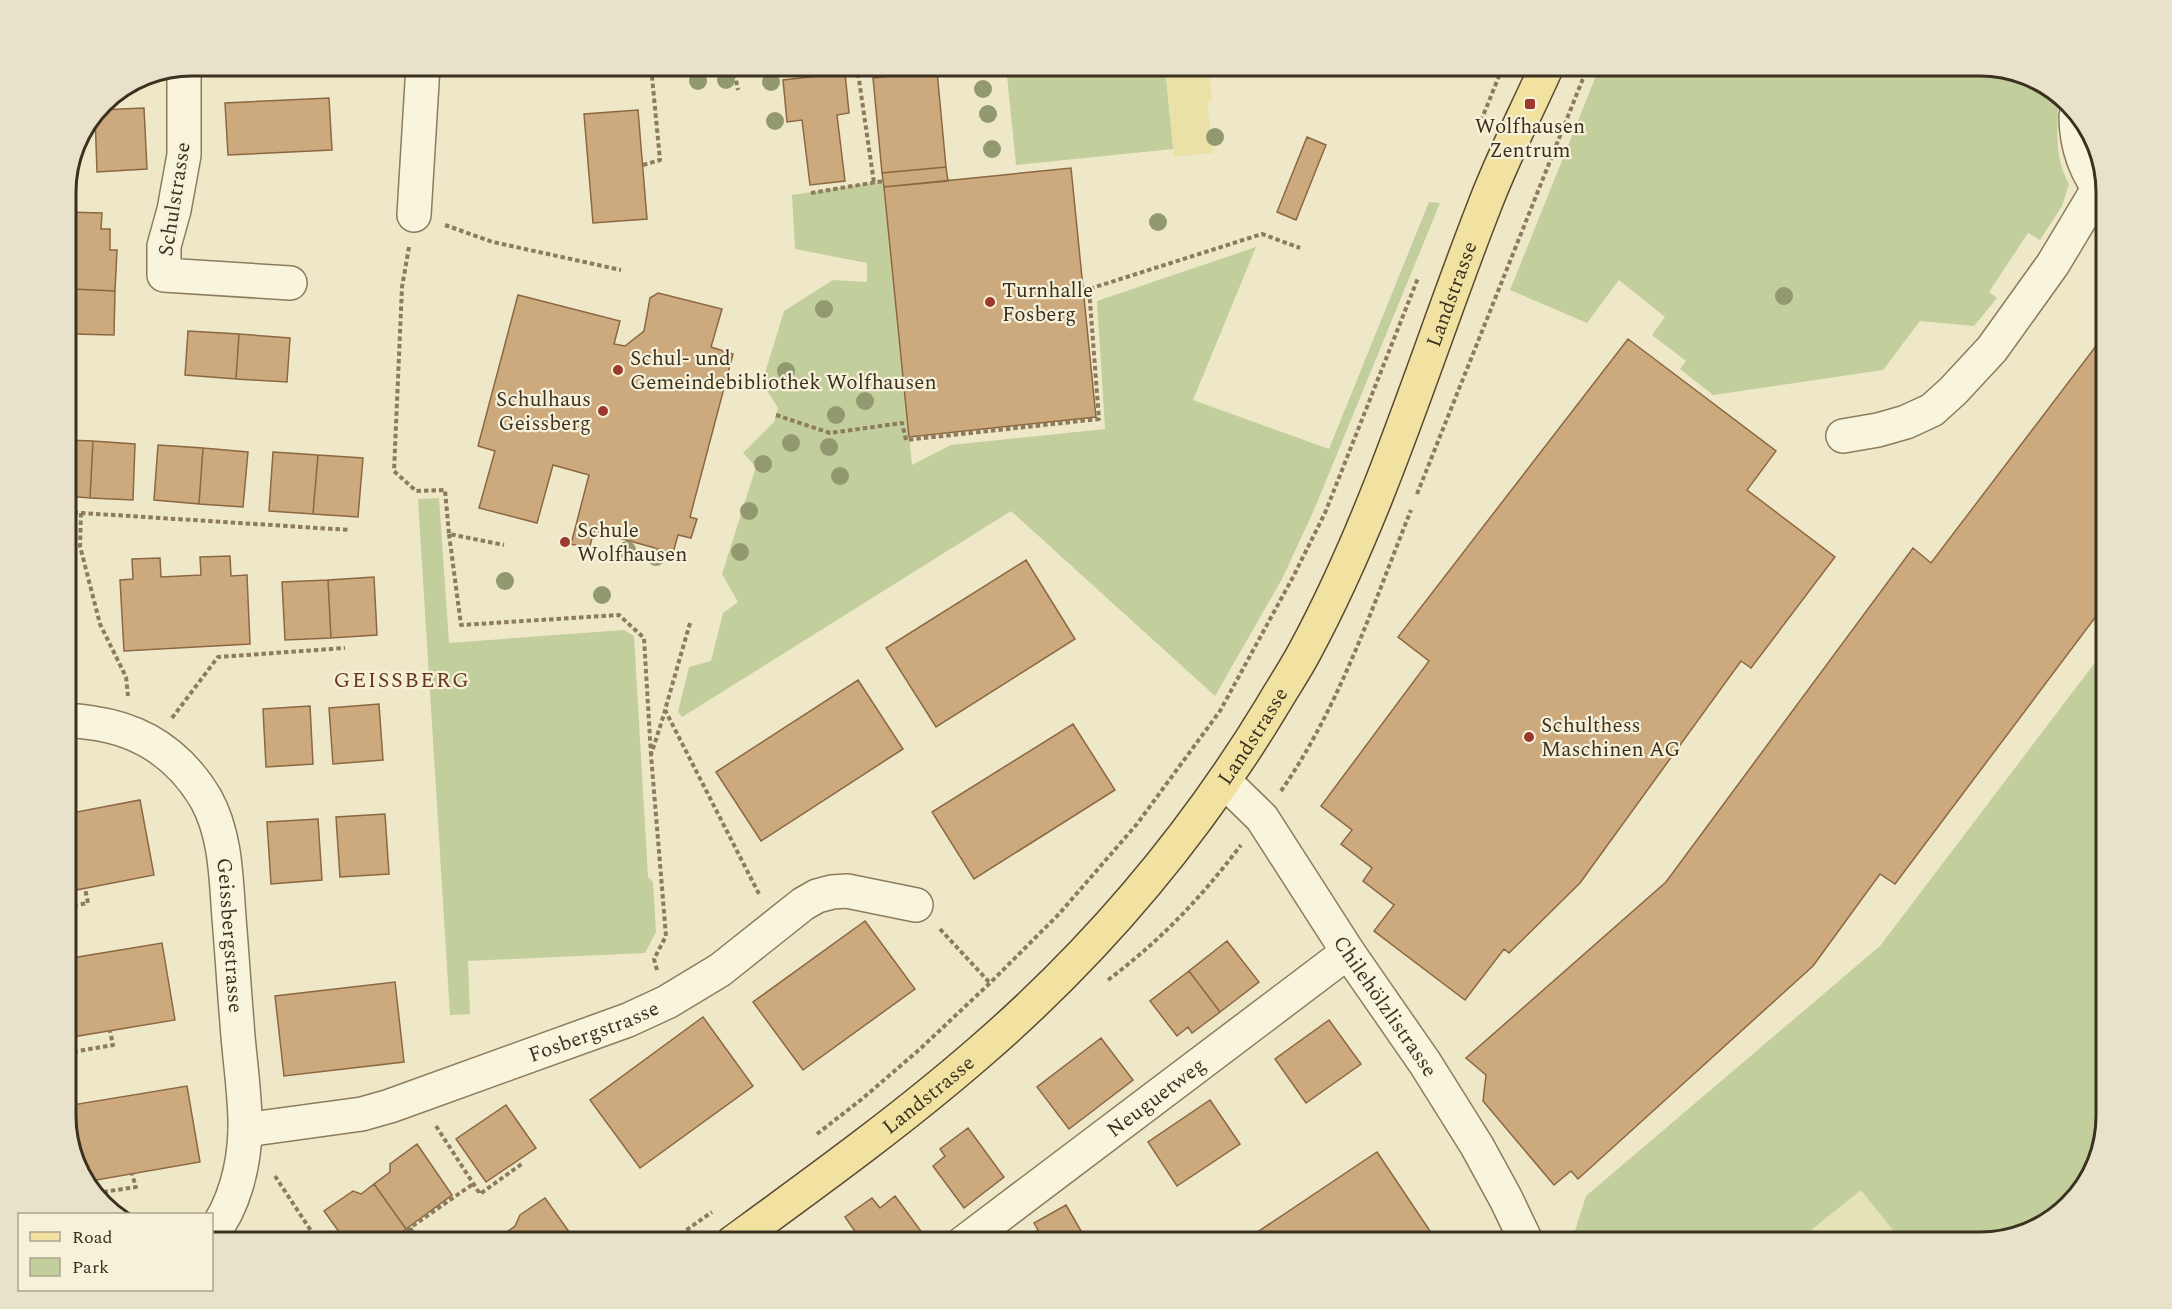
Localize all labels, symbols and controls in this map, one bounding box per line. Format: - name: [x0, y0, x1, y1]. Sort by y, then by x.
- marker: Wolfhausen Zentrum: [1523, 97, 1537, 111]
- place label: Wolfhausen Zentrum: [1475, 111, 1585, 167]
- street label: Schulstrasse: [150, 140, 200, 259]
- street label: Landstrasse: [1418, 237, 1486, 352]
- place label: Turnhalle Fosberg: [1002, 275, 1093, 331]
- marker: Turnhalle Fosberg: [983, 295, 997, 309]
- place label: Schul- und Gemeindebibliothek Wolfhausen: [630, 343, 937, 399]
- marker: Schul- und Gemeindebibliothek Wolfhausen: [611, 363, 625, 377]
- place label: Schulhaus Geissberg: [496, 384, 591, 440]
- marker: Schulhaus Geissberg: [596, 404, 610, 418]
- place label: Schule Wolfhausen: [577, 515, 688, 571]
- marker: Schule Wolfhausen: [558, 535, 572, 549]
- district label: GEISSBERG: [334, 664, 470, 697]
- street label: Landstrasse: [1210, 681, 1297, 792]
- place label: Schulthess Maschinen AG: [1541, 710, 1680, 766]
- marker: Schulthess Maschinen AG: [1522, 730, 1536, 744]
- street label: Geissbergstrasse: [207, 856, 251, 1014]
- street label: Chilehölzlistrasse: [1324, 929, 1445, 1084]
- street label: Fosbergstrasse: [524, 993, 665, 1072]
- street label: Landstrasse: [876, 1048, 982, 1143]
- street label: Neuguetweg: [1100, 1050, 1213, 1146]
- legend: [18, 1213, 213, 1291]
- text: Road: [72, 1224, 113, 1251]
- text: Park: [72, 1254, 109, 1281]

